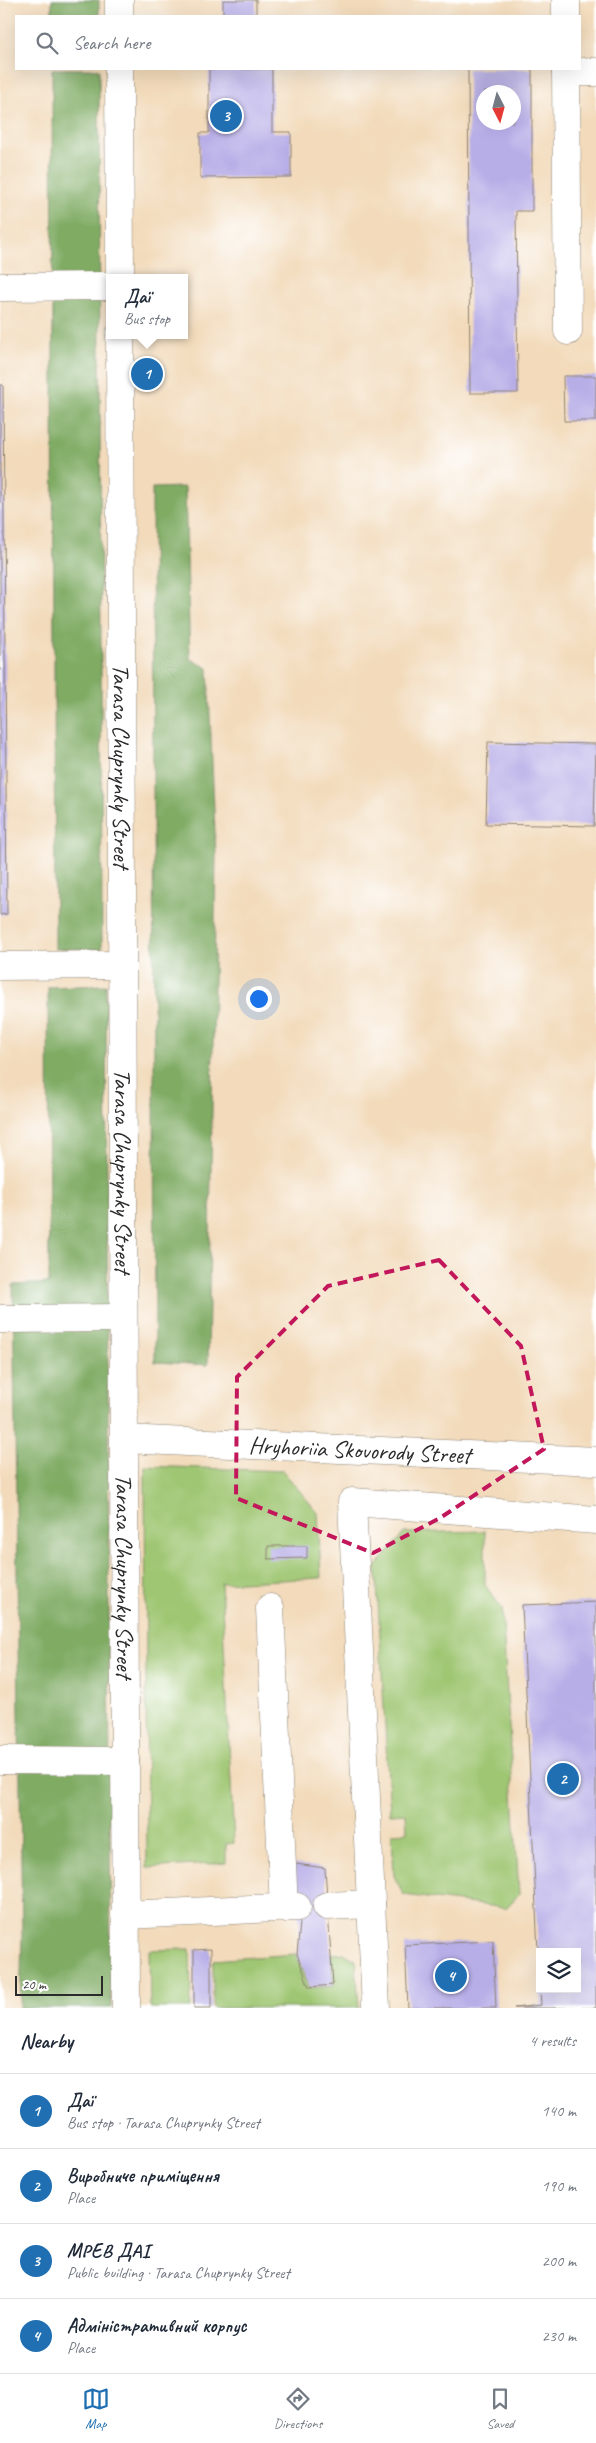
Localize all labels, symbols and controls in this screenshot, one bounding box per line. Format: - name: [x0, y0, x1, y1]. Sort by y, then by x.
- search box: [15, 15, 581, 70]
- icon: search: [33, 29, 61, 57]
- text: Search here: [73, 31, 150, 55]
- north arrow: [476, 85, 521, 130]
- pin: 3: [210, 97, 242, 135]
- popup: [106, 274, 188, 339]
- text: Даї: [124, 285, 150, 309]
- text: Bus stop: [124, 309, 170, 329]
- pin: 1: [131, 355, 163, 393]
- street label: Tarasa Chuprynky Street: [106, 664, 137, 871]
- your location: [246, 986, 272, 1012]
- street label: Tarasa Chuprynky Street: [108, 1069, 138, 1276]
- street label: Hryhoriia Skovorody Street: [248, 1430, 474, 1470]
- street label: Tarasa Chuprynky Street: [109, 1474, 140, 1681]
- pin: 2: [547, 1760, 579, 1798]
- map controls: [536, 1948, 581, 1993]
- button: layers: [536, 1948, 581, 1993]
- pin: 4: [435, 1957, 467, 1995]
- scale bar: [15, 1973, 102, 1996]
- text: 20 m: [22, 1976, 46, 1993]
- text: Nearby: [20, 2028, 73, 2054]
- text: 4 results: [529, 2031, 576, 2051]
- text: Даї: [67, 2089, 93, 2113]
- text: 1: [32, 2101, 40, 2121]
- text: 140 m: [542, 2101, 576, 2121]
- text: Bus stop · Tarasa Chuprynky Street: [67, 2113, 260, 2133]
- text: Виробниче приміщення: [67, 2164, 219, 2188]
- text: 2: [32, 2176, 40, 2196]
- text: 190 m: [542, 2176, 576, 2196]
- text: Place: [67, 2188, 95, 2208]
- text: МРЕВ ДАІ: [67, 2239, 150, 2263]
- text: 3: [32, 2251, 40, 2271]
- text: 200 m: [542, 2251, 576, 2271]
- text: Public building · Tarasa Chuprynky Street: [67, 2263, 290, 2283]
- text: Адміністративний корпус: [67, 2314, 247, 2338]
- text: 4: [32, 2326, 40, 2346]
- text: 230 m: [542, 2326, 576, 2346]
- text: Place: [67, 2338, 95, 2358]
- tab: Map: [82, 2385, 110, 2432]
- tab: Directions: [274, 2385, 322, 2432]
- tab: Saved: [486, 2385, 514, 2432]

